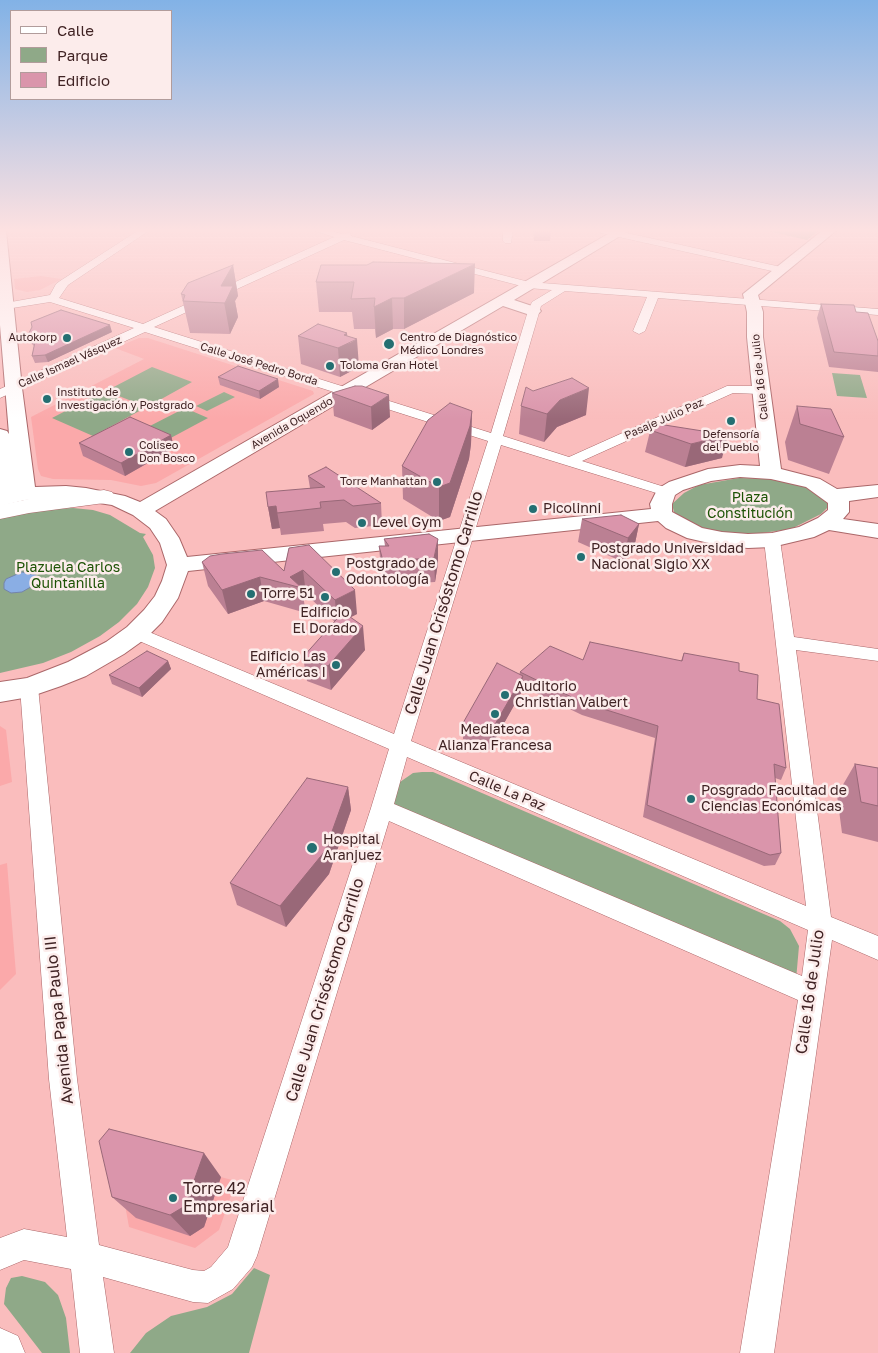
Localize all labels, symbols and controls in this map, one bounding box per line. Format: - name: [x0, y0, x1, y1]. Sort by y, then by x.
- legend: [10, 10, 172, 100]
- text: Calle: [57, 21, 94, 39]
- text: Parque: [57, 46, 108, 64]
- text: Edificio: [57, 71, 110, 89]
- place label: Autokorp: [9, 331, 57, 345]
- place label: Centro de Diagnóstico Médico Londres: [400, 331, 517, 357]
- marker: Autokorp: [61, 332, 73, 344]
- street label: Calle Ismael Vásquez: [16, 333, 124, 391]
- street label: Calle 16 de Julio: [749, 333, 771, 421]
- marker: Centro de Diagnóstico Médico Londres: [382, 337, 396, 351]
- street label: Calle José Pedro Borda: [199, 340, 319, 388]
- place label: Toloma Gran Hotel: [340, 359, 438, 373]
- marker: Toloma Gran Hotel: [324, 360, 336, 372]
- place label: Instituto de Investigación y Postgrado: [57, 386, 194, 412]
- marker: Instituto de Investigación y Postgrado: [41, 393, 53, 405]
- street label: Avenida Oquendo: [249, 394, 335, 452]
- street label: Pasaje Julio Paz: [623, 396, 705, 442]
- marker: Defensoría del Pueblo: [725, 415, 737, 427]
- place label: Defensoría del Pueblo: [703, 428, 759, 454]
- place label: Coliseo Don Bosco: [139, 439, 195, 465]
- marker: Coliseo Don Bosco: [123, 446, 135, 458]
- place label: Torre Manhattan: [340, 475, 427, 489]
- marker: Torre Manhattan: [431, 476, 443, 488]
- street label: Calle Juan Crisóstomo Carrillo: [401, 489, 487, 717]
- park label: Plaza Constitución: [707, 490, 793, 522]
- place label: Picolinni: [543, 501, 601, 517]
- marker: Picolinni: [527, 503, 539, 515]
- place label: Level Gym: [372, 515, 441, 531]
- marker: Level Gym: [356, 517, 368, 529]
- place label: Postgrado Universidad Nacional Siglo XX: [591, 541, 744, 574]
- marker: Postgrado Universidad Nacional Siglo XX: [575, 551, 587, 563]
- place label: Postgrado de Odontología: [346, 556, 436, 588]
- park label: Plazuela Carlos Quintanilla: [16, 560, 120, 592]
- marker: Postgrado de Odontología: [330, 566, 342, 578]
- place label: Torre 51: [261, 586, 314, 602]
- marker: Torre 51: [245, 588, 257, 600]
- marker: Edificio El Dorado: [319, 591, 331, 603]
- place label: Edificio El Dorado: [293, 605, 357, 638]
- place label: Edificio Las Américas I: [250, 649, 326, 682]
- marker: Edificio Las Américas I: [330, 659, 342, 671]
- place label: Auditorio Christian Valbert: [515, 679, 628, 712]
- marker: Auditorio Christian Valbert: [499, 689, 511, 701]
- marker: Mediateca Alianza Francesa: [489, 708, 501, 720]
- place label: Mediateca Alianza Francesa: [438, 722, 552, 754]
- street label: Calle La Paz: [466, 767, 548, 815]
- place label: Posgrado Facultad de Ciencias Económicas: [701, 783, 847, 816]
- marker: Posgrado Facultad de Ciencias Económicas: [685, 793, 697, 805]
- place label: Hospital Aranjuez: [323, 832, 382, 864]
- marker: Hospital Aranjuez: [305, 841, 319, 855]
- street label: Calle Juan Crisóstomo Carrillo: [282, 876, 368, 1104]
- street label: Calle 16 de Julio: [792, 929, 828, 1055]
- street label: Avenida Papa Paulo III: [41, 935, 77, 1105]
- place label: Torre 42 Empresarial: [183, 1179, 274, 1217]
- marker: Torre 42 Empresarial: [167, 1192, 179, 1204]

